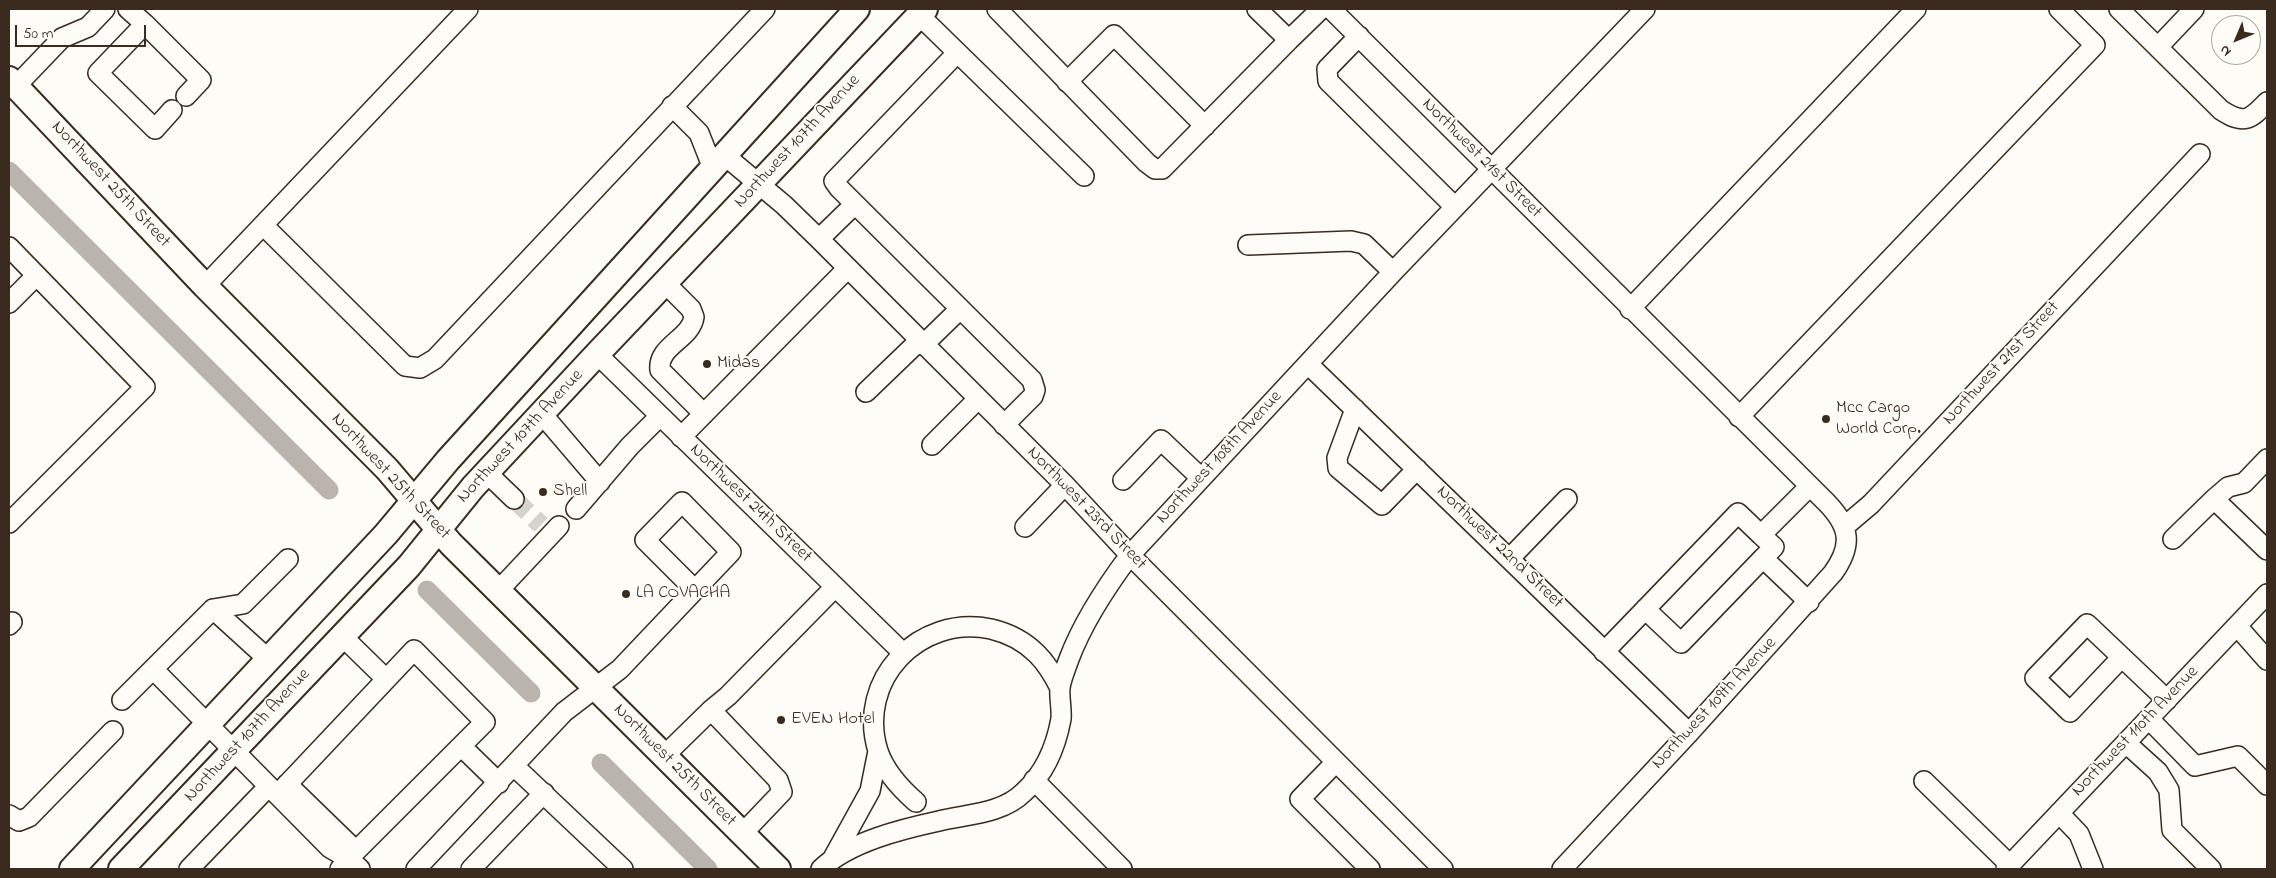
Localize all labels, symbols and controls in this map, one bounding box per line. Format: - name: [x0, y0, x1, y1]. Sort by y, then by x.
- scale bar: [18, 15, 149, 47]
- north arrow: [2211, 15, 2261, 65]
- text: 50 m: [23, 23, 53, 45]
- text: N: [2215, 39, 2237, 61]
- street label: Northwest 107th Avenue: [730, 71, 866, 213]
- street label: Northwest 21st Street: [1416, 94, 1546, 224]
- street label: Northwest 25th Street: [46, 117, 174, 253]
- street label: Northwest 21st Street: [1939, 298, 2065, 430]
- place label: Midas: [717, 353, 760, 375]
- marker: Midas: [701, 358, 713, 370]
- street label: Northwest 107th Avenue: [453, 366, 589, 508]
- street label: Northwest 108th Avenue: [1153, 387, 1287, 529]
- place label: Mcc Cargo World Corp.: [1836, 398, 1921, 440]
- street label: Northwest 25th Street: [326, 409, 454, 545]
- marker: Mcc Cargo World Corp.: [1820, 413, 1832, 425]
- street label: Northwest 24th Street: [684, 440, 816, 568]
- street label: Northwest 23rd Street: [1022, 443, 1150, 575]
- place label: Shell: [553, 481, 587, 503]
- street label: Northwest 22nd Street: [1431, 482, 1567, 614]
- marker: Shell: [537, 486, 549, 498]
- place label: LA COVACHA: [636, 583, 730, 605]
- marker: LA COVACHA: [620, 588, 632, 600]
- street label: Northwest 109th Avenue: [1648, 633, 1782, 775]
- street label: Northwest 110th Avenue: [2068, 662, 2204, 802]
- street label: Northwest 107th Avenue: [180, 665, 316, 807]
- street label: Northwest 25th Street: [608, 700, 740, 832]
- place label: EVEN Hotel: [791, 709, 875, 731]
- marker: EVEN Hotel: [775, 714, 787, 726]

